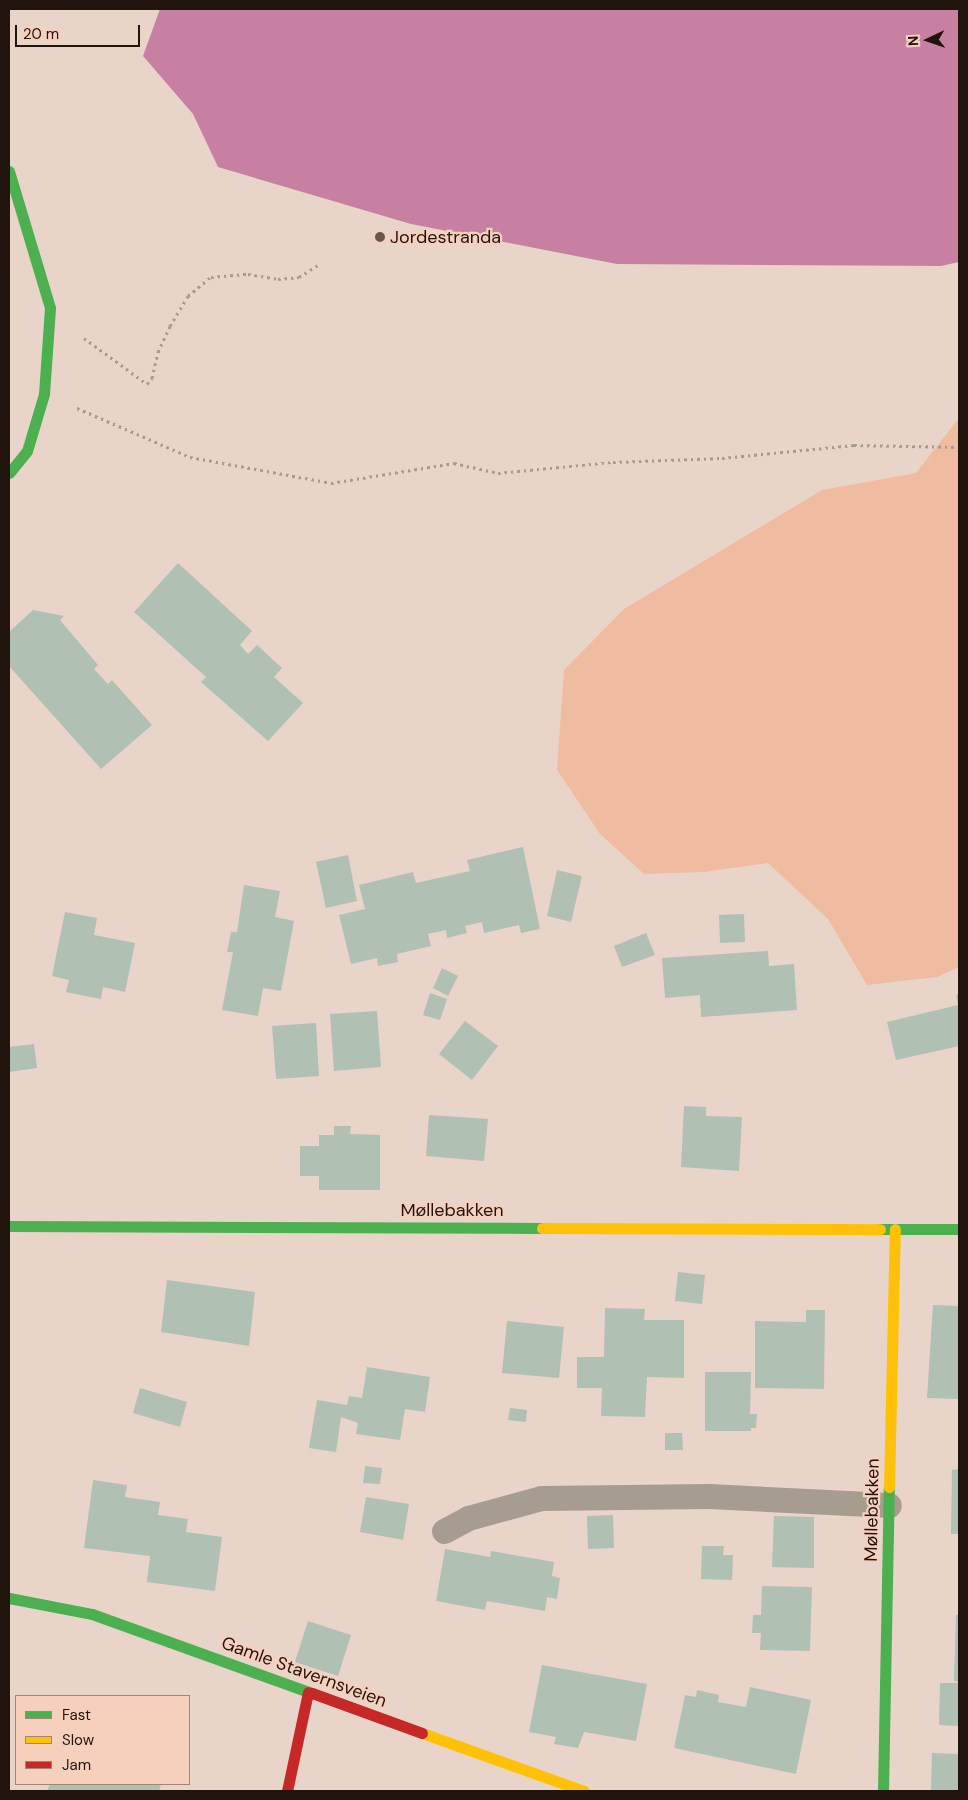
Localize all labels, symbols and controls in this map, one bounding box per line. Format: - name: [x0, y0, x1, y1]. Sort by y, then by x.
- scale bar: [18, 15, 142, 47]
- north arrow: [903, 15, 953, 65]
- text: 20 m: [23, 24, 59, 44]
- text: N: [904, 35, 922, 46]
- place label: Jordestranda: [390, 226, 501, 248]
- marker: Jordestranda: [374, 231, 386, 243]
- street label: Møllebakken: [400, 1199, 504, 1221]
- street label: Møllebakken: [860, 1458, 884, 1562]
- street label: Gamle Stavernsveien: [218, 1632, 390, 1712]
- legend: [15, 1695, 190, 1785]
- text: Fast: [62, 1705, 91, 1725]
- text: Slow: [62, 1730, 94, 1750]
- text: Jam: [62, 1755, 91, 1775]

